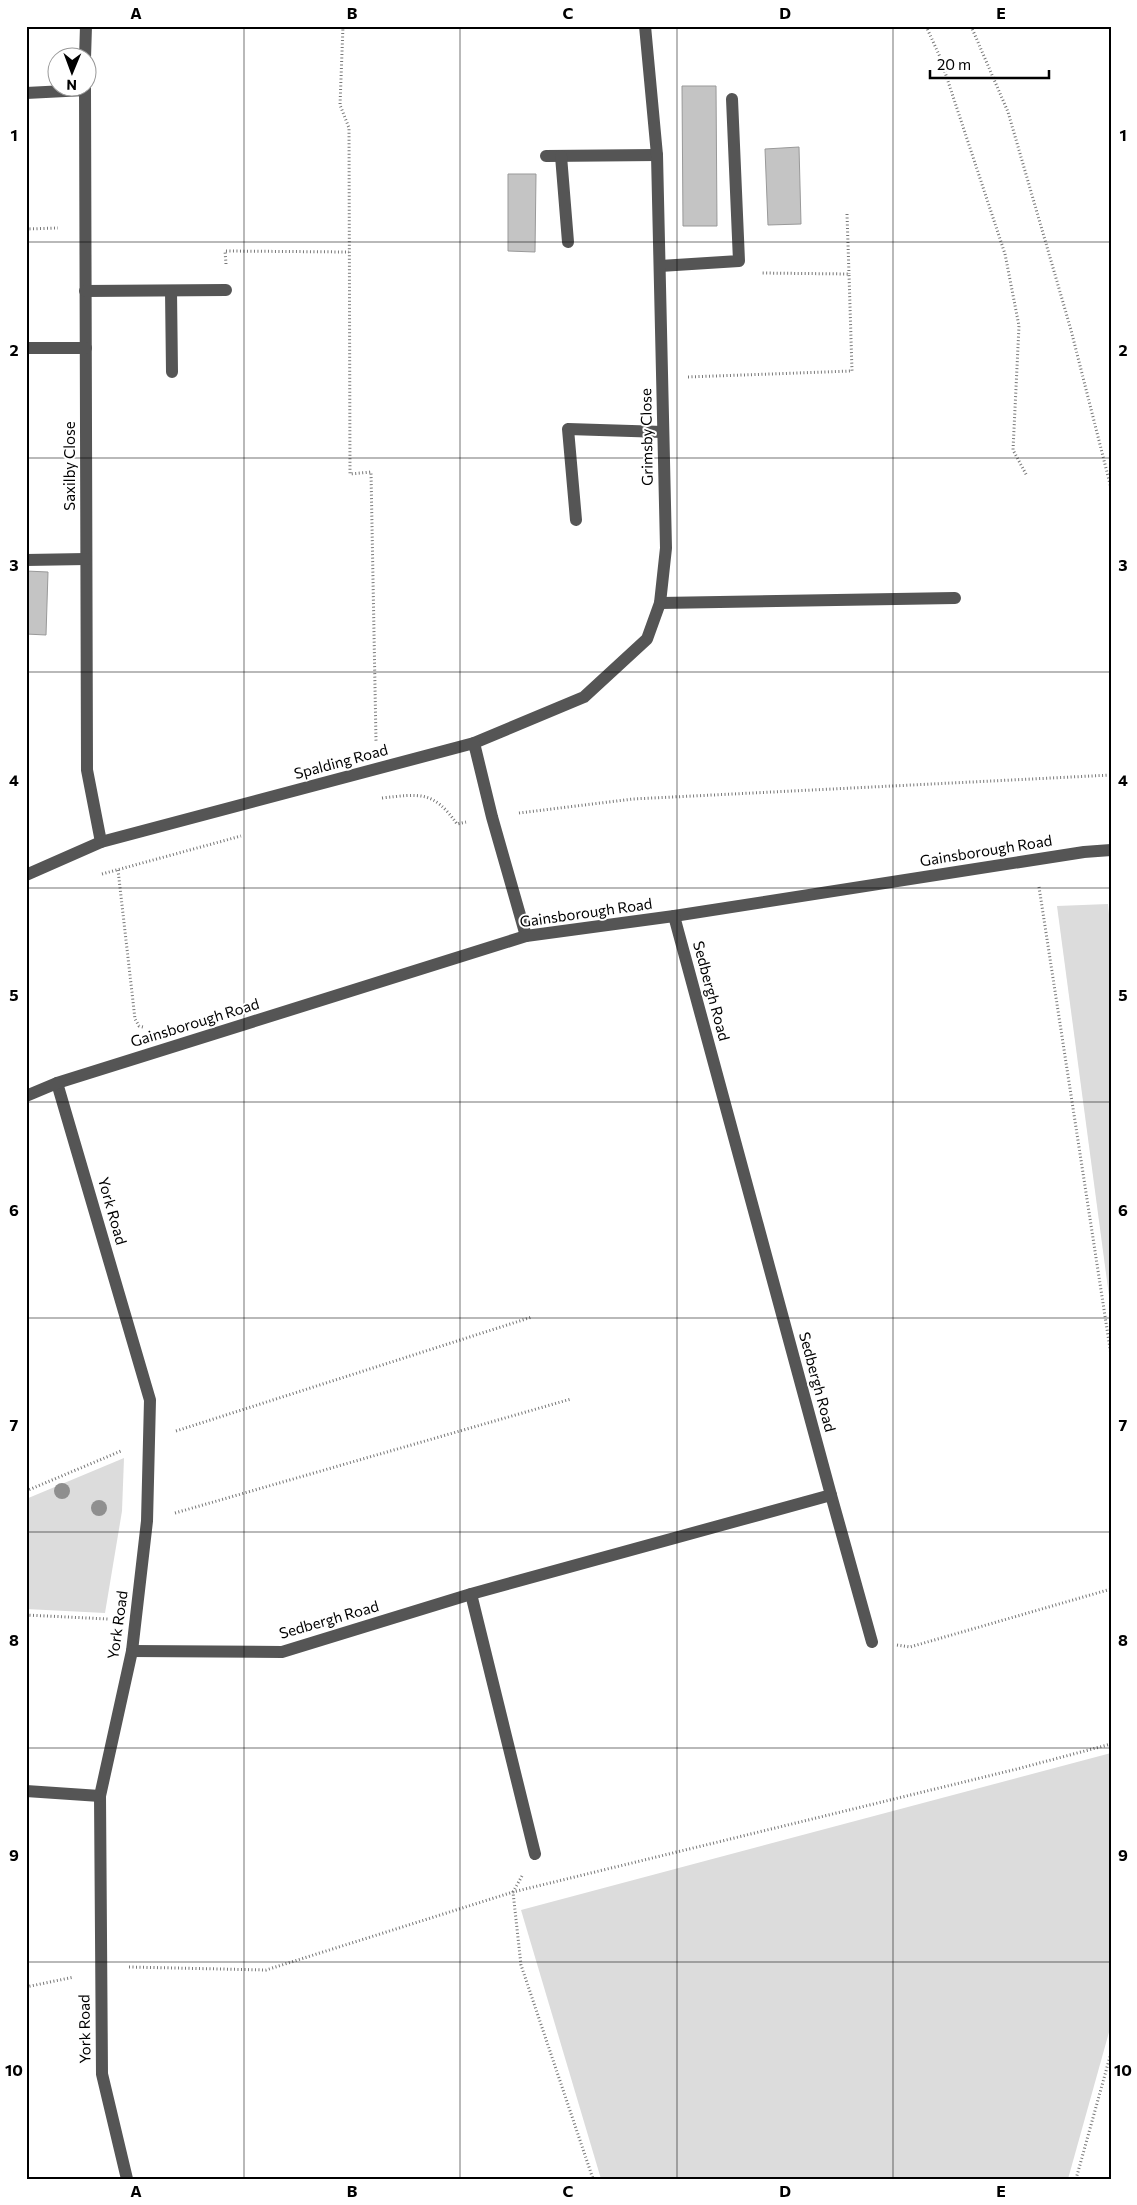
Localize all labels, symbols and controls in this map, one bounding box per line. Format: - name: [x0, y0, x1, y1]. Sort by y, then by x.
- text: A: [130, 3, 142, 22]
- text: B: [347, 3, 358, 22]
- text: C: [563, 3, 574, 22]
- text: D: [779, 3, 791, 22]
- text: E: [996, 3, 1006, 22]
- north arrow: [48, 48, 98, 98]
- scale bar: [930, 48, 1048, 80]
- text: 20 m: [937, 55, 971, 73]
- text: N: [66, 77, 77, 94]
- text: 1: [10, 125, 18, 144]
- text: 1: [1119, 125, 1127, 144]
- text: 2: [9, 340, 19, 359]
- text: 2: [1118, 340, 1128, 359]
- street label: Grimsby Close: [636, 388, 656, 486]
- street label: Saxilby Close: [60, 421, 78, 511]
- text: 3: [9, 555, 19, 574]
- text: 3: [1118, 555, 1128, 574]
- street label: Spalding Road: [292, 740, 390, 782]
- text: 4: [9, 770, 19, 789]
- text: 4: [1118, 770, 1128, 789]
- street label: Gainsborough Road: [918, 831, 1053, 869]
- street label: Gainsborough Road: [518, 894, 653, 930]
- street label: Sedbergh Road: [690, 939, 734, 1043]
- text: 5: [9, 985, 19, 1004]
- text: 5: [1118, 985, 1128, 1004]
- street label: Gainsborough Road: [128, 994, 261, 1050]
- street label: York Road: [95, 1175, 131, 1247]
- text: 6: [9, 1200, 19, 1219]
- text: 6: [1118, 1200, 1128, 1219]
- street label: Sedbergh Road: [796, 1330, 840, 1434]
- text: 7: [10, 1415, 19, 1434]
- text: 7: [1119, 1415, 1128, 1434]
- street label: York Road: [103, 1589, 131, 1660]
- street label: Sedbergh Road: [277, 1596, 381, 1642]
- text: 8: [9, 1630, 19, 1649]
- text: 8: [1118, 1630, 1128, 1649]
- text: 9: [9, 1845, 19, 1864]
- text: 9: [1118, 1845, 1128, 1864]
- street label: York Road: [74, 1994, 94, 2064]
- text: 10: [5, 2060, 23, 2079]
- text: 10: [1114, 2060, 1132, 2079]
- text: A: [130, 2181, 142, 2200]
- text: B: [347, 2181, 358, 2200]
- text: C: [563, 2181, 574, 2200]
- text: D: [779, 2181, 791, 2200]
- text: E: [996, 2181, 1006, 2200]

